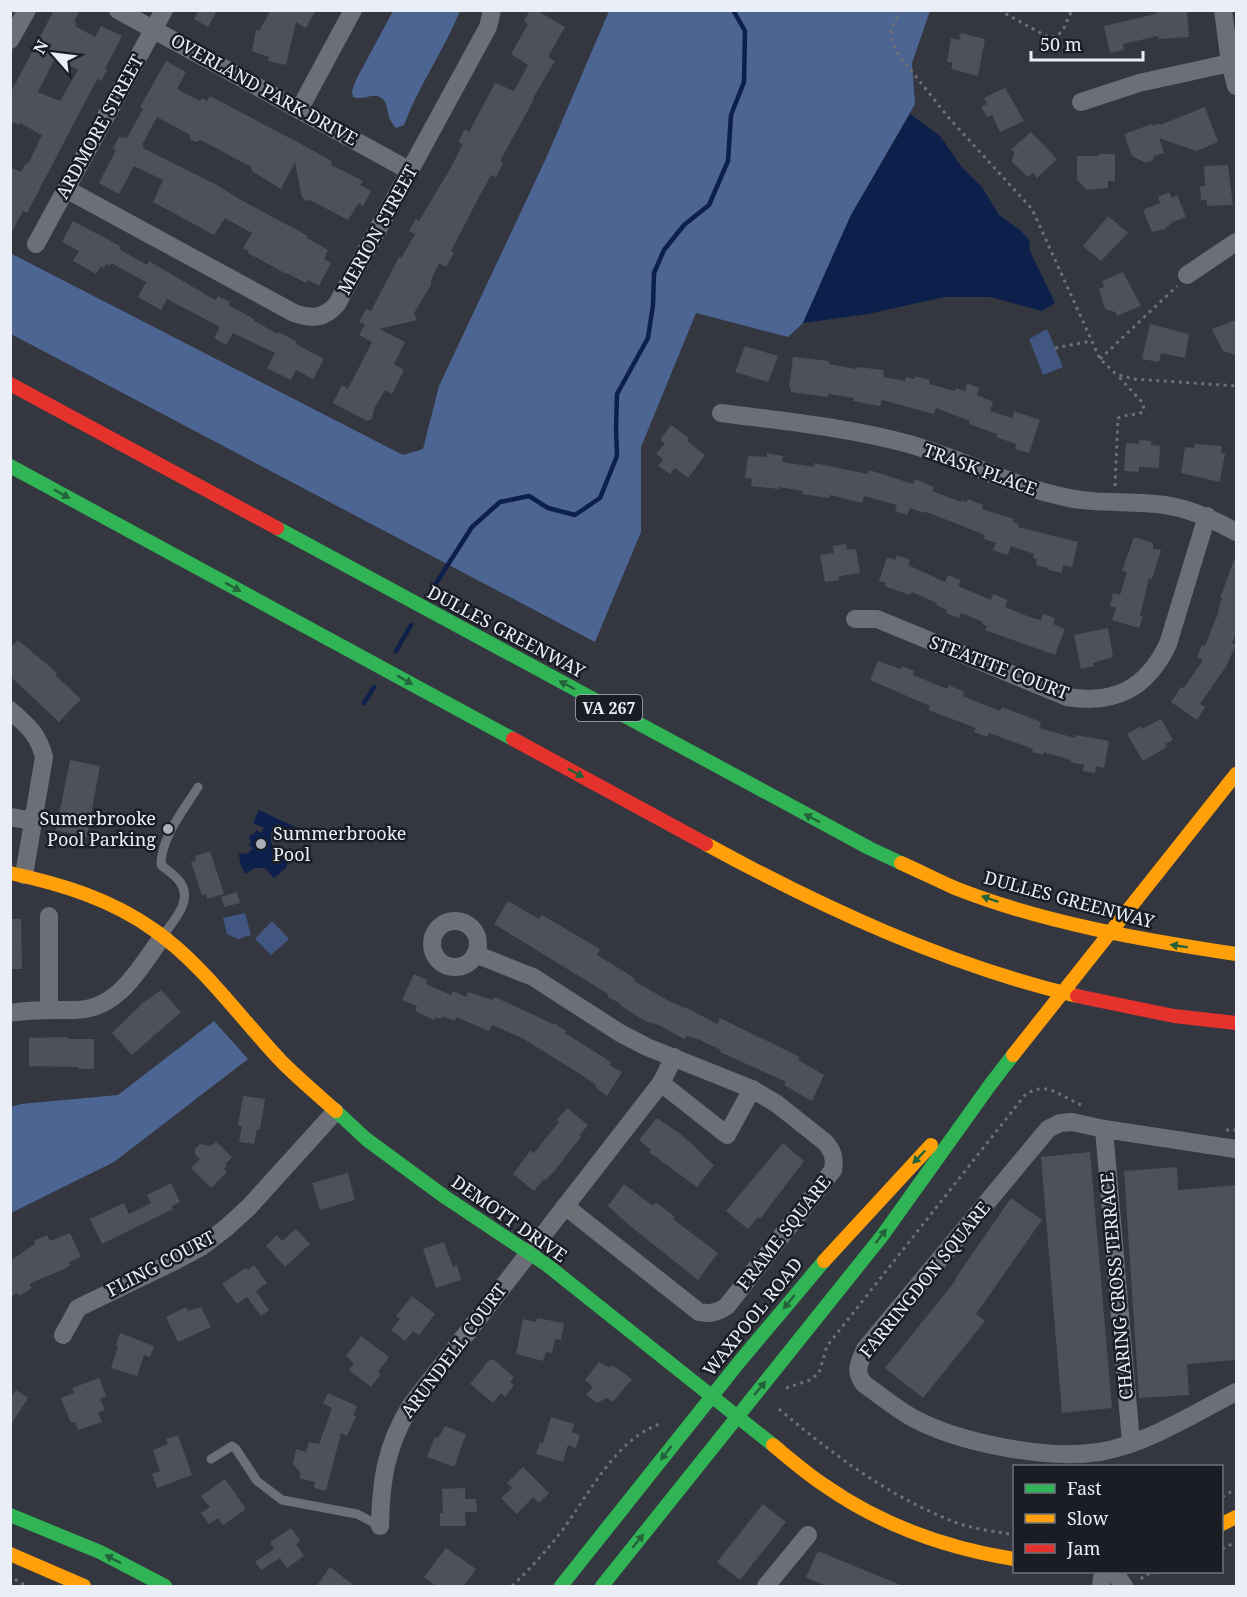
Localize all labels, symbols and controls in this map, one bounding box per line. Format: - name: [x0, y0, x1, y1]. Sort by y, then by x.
- north arrow: [24, 24, 84, 84]
- scale bar: [1031, 24, 1144, 62]
- street label: OVERLAND PARK DRIVE: [167, 28, 362, 151]
- text: 50 m: [1040, 32, 1082, 56]
- text: N: [28, 36, 54, 58]
- street label: ARDMORE STREET: [50, 50, 149, 203]
- street label: MERION STREET: [332, 161, 423, 298]
- street label: TRASK PLACE: [920, 437, 1040, 501]
- one-way arrow: [54, 489, 71, 499]
- street label: DULLES GREENWAY: [423, 579, 590, 683]
- one-way arrow: [225, 582, 242, 592]
- street label: STEATITE COURT: [926, 629, 1073, 705]
- one-way arrow: [396, 675, 413, 685]
- one-way arrow: [558, 680, 575, 690]
- road number: VA 267: [576, 695, 642, 721]
- one-way arrow: [568, 768, 585, 778]
- place label: Sumerbrooke Pool Parking: [40, 806, 156, 851]
- one-way arrow: [804, 813, 821, 823]
- place label: Summerbrooke Pool: [273, 821, 406, 866]
- marker: Sumerbrooke Pool Parking: [161, 822, 175, 836]
- marker: Summerbrooke Pool: [254, 837, 268, 851]
- street label: DULLES GREENWAY: [982, 865, 1158, 933]
- one-way arrow: [980, 894, 998, 903]
- one-way arrow: [1169, 941, 1188, 950]
- one-way arrow: [913, 1149, 927, 1163]
- street label: DEMOTT DRIVE: [447, 1169, 572, 1267]
- street label: FRAME SQUARE: [731, 1170, 836, 1295]
- street label: CHARING CROSS TERRACE: [1094, 1171, 1138, 1401]
- street label: FARRINGDON SQUARE: [853, 1196, 995, 1363]
- street label: FLING COURT: [102, 1224, 219, 1302]
- one-way arrow: [875, 1228, 888, 1244]
- street label: WAXPOOL ROAD: [697, 1252, 807, 1381]
- street label: ARUNDELL COURT: [395, 1278, 512, 1422]
- one-way arrow: [783, 1294, 796, 1310]
- one-way arrow: [753, 1381, 765, 1396]
- one-way arrow: [660, 1445, 673, 1461]
- legend: [1013, 1465, 1223, 1573]
- text: Fast: [1067, 1476, 1102, 1500]
- text: Slow: [1067, 1506, 1109, 1530]
- one-way arrow: [632, 1533, 645, 1549]
- text: Jam: [1066, 1536, 1101, 1560]
- one-way arrow: [105, 1554, 122, 1564]

